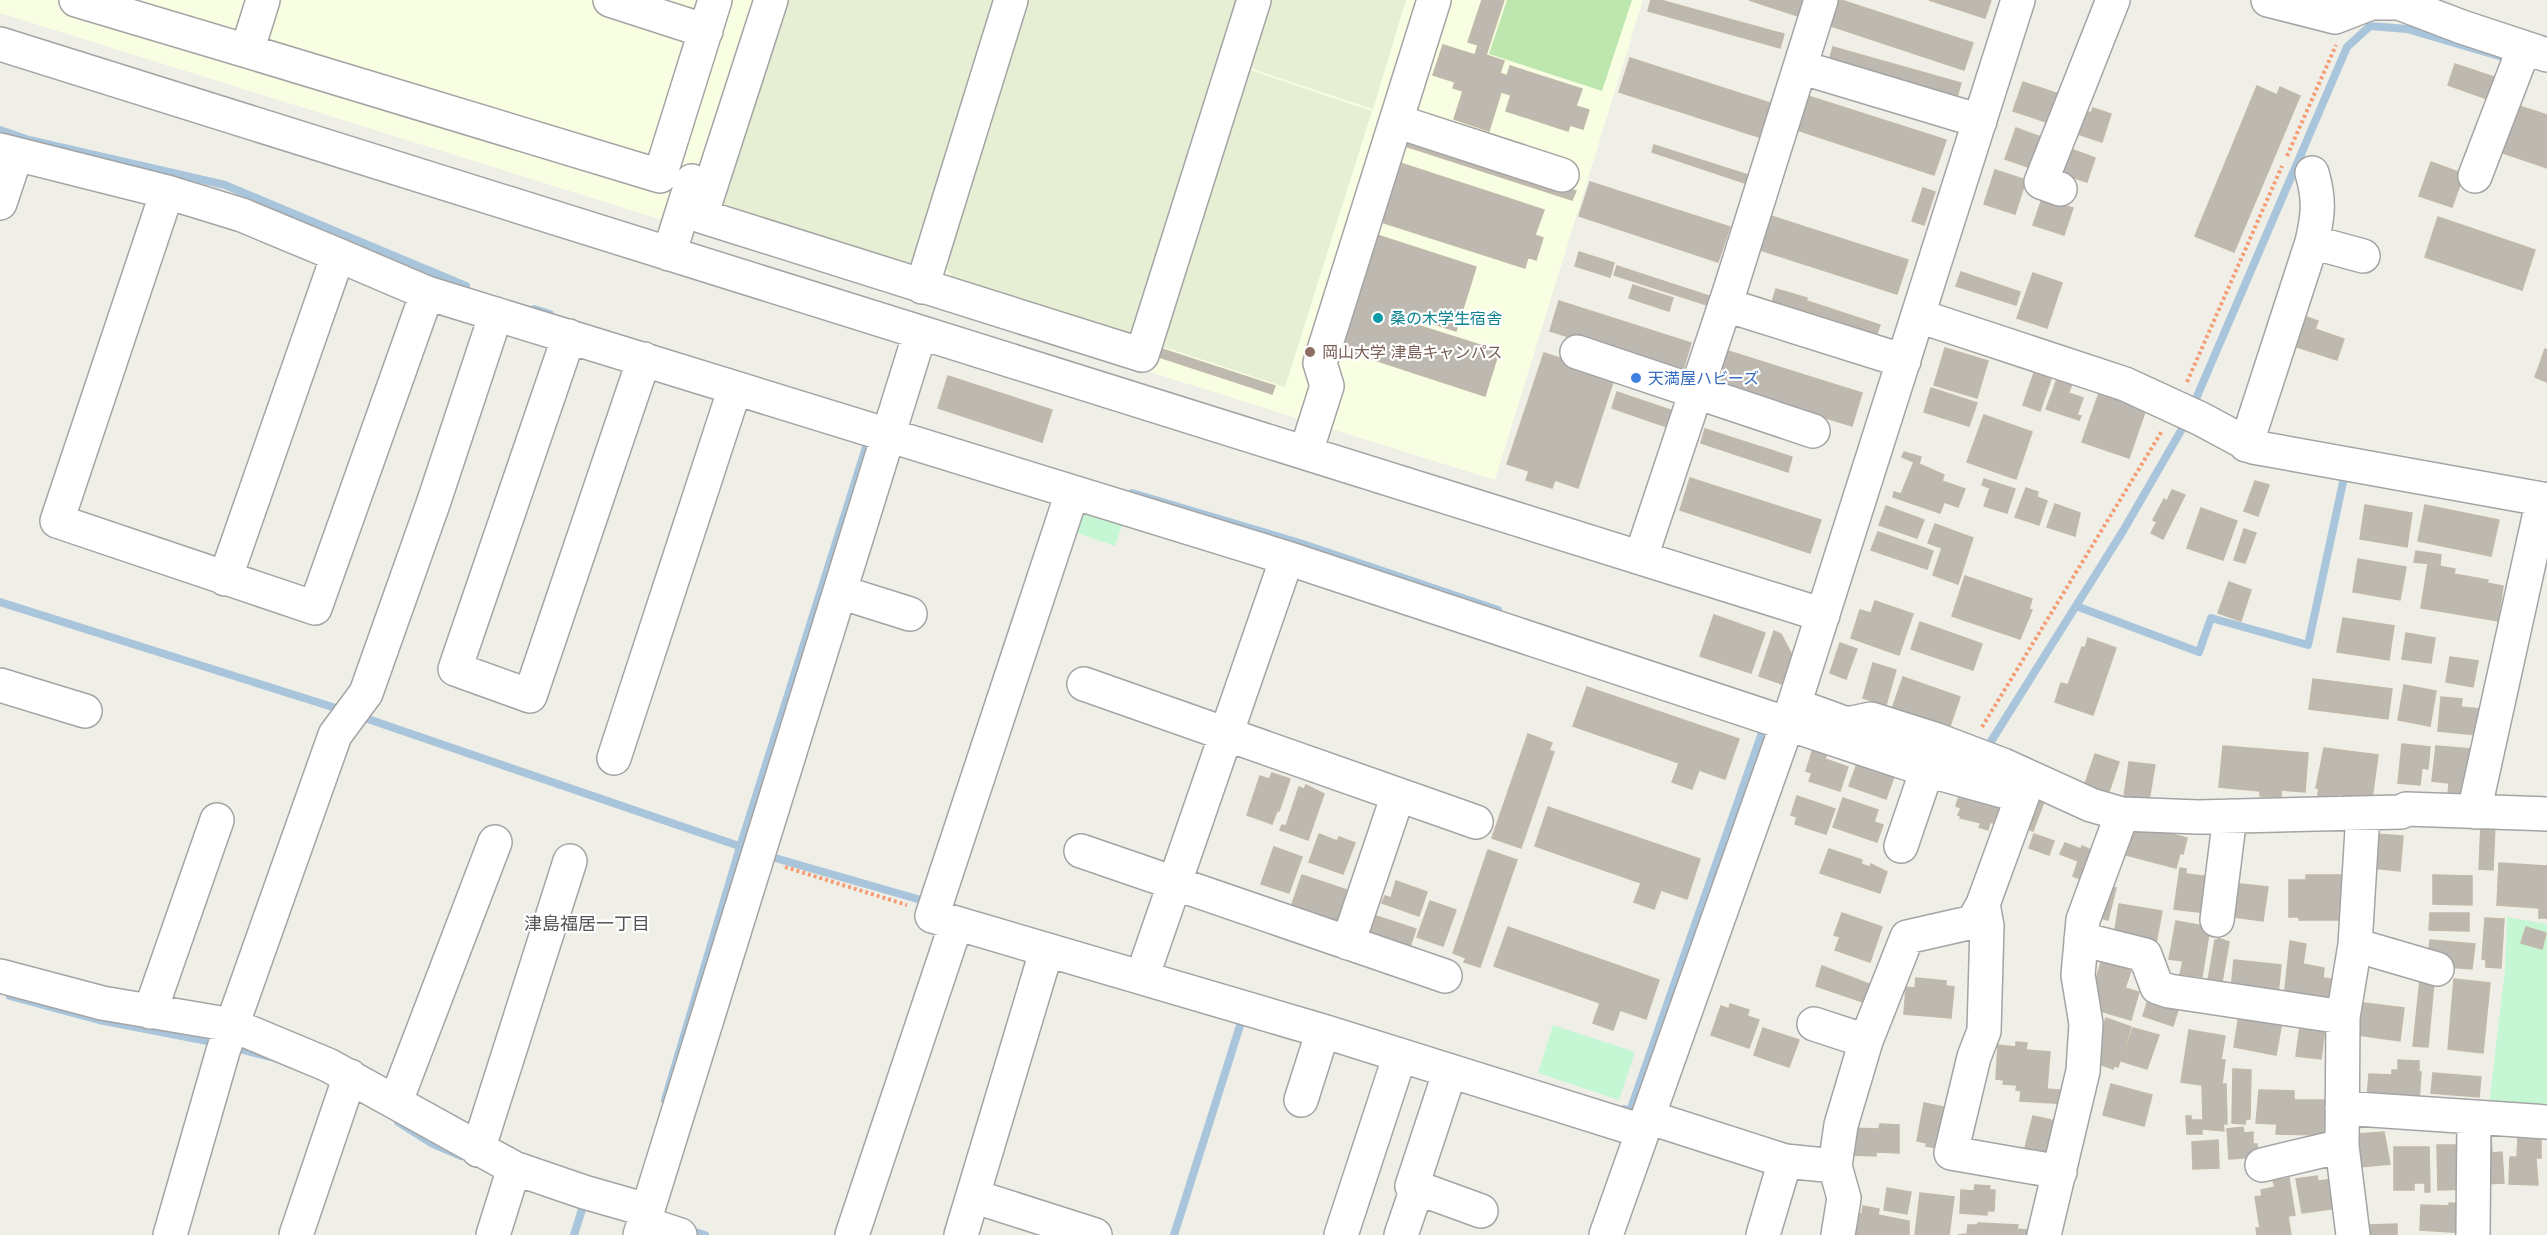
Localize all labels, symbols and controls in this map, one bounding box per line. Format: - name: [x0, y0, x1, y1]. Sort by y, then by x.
- place label: 桑の木学生宿舎: [1390, 310, 1502, 327]
- marker: 桑の木学生宿舎: [1371, 311, 1385, 325]
- place label: 岡山大学 津島キャンパス: [1322, 344, 1502, 361]
- marker: 岡山大学 津島キャンパス: [1303, 345, 1317, 359]
- place label: 天満屋ハビーズ: [1648, 370, 1759, 387]
- marker: 天満屋ハビーズ: [1629, 371, 1643, 385]
- district label: 津島福居一丁目: [524, 914, 650, 934]

